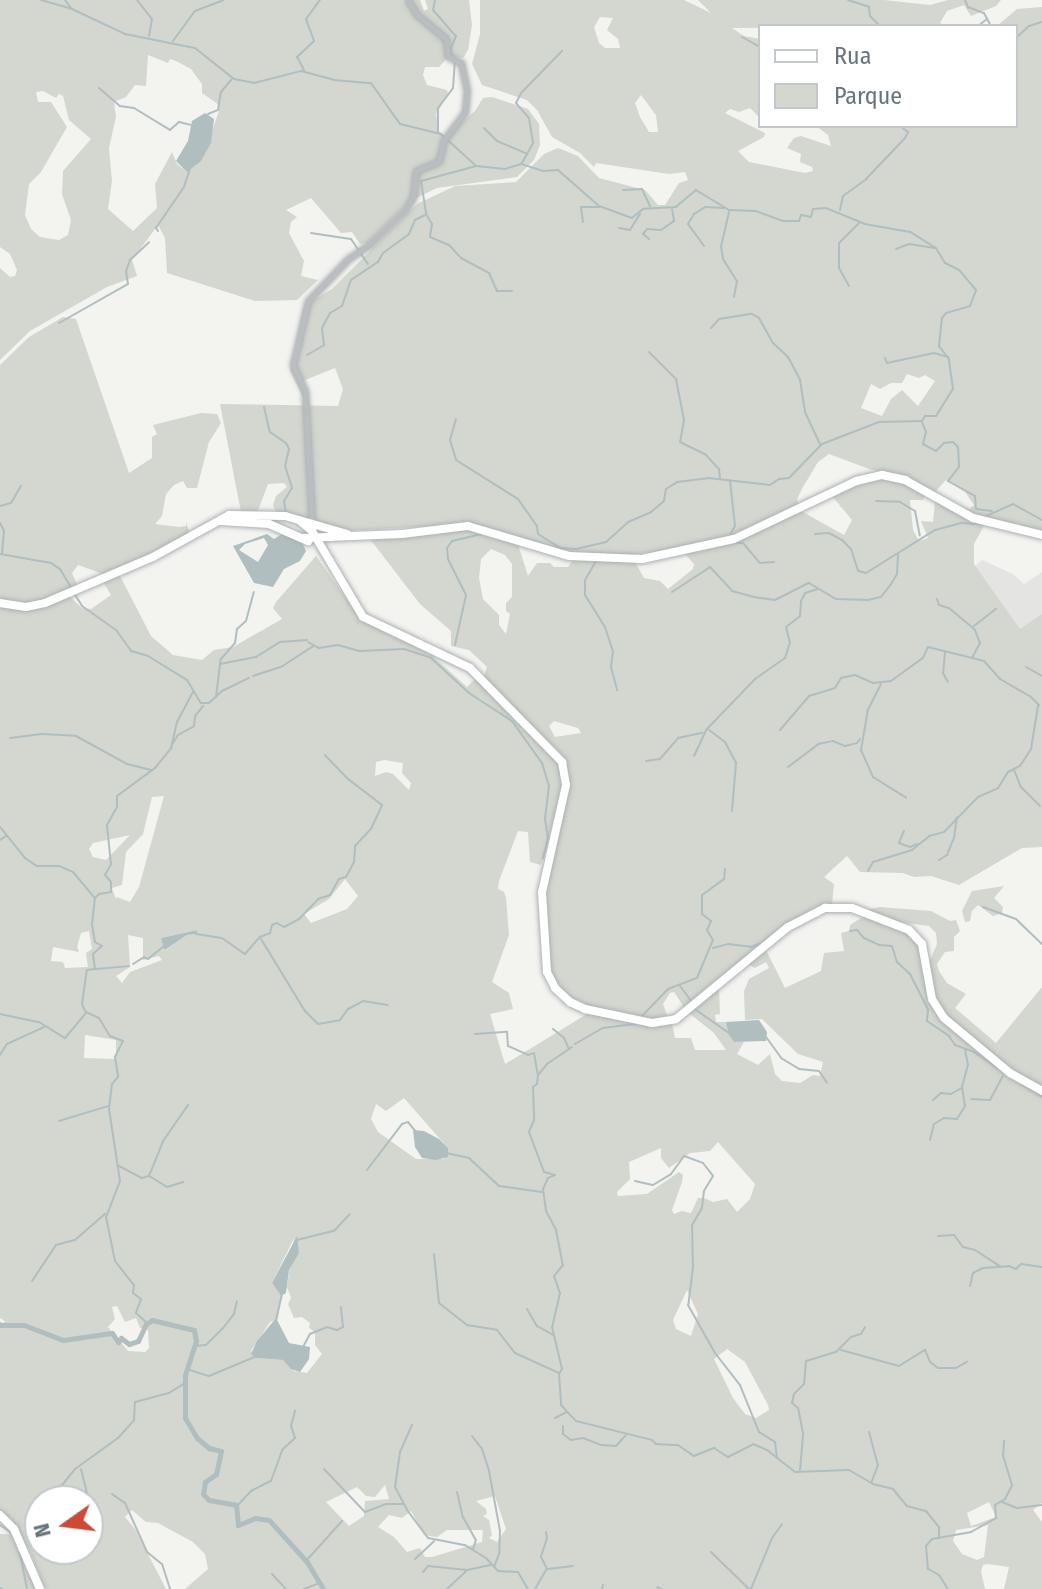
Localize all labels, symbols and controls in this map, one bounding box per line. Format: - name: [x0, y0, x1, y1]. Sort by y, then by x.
- legend: [758, 24, 1018, 128]
- text: Rua: [834, 42, 871, 70]
- text: Parque: [834, 82, 902, 110]
- north arrow: [24, 1485, 104, 1565]
- text: N: [27, 1521, 57, 1540]

